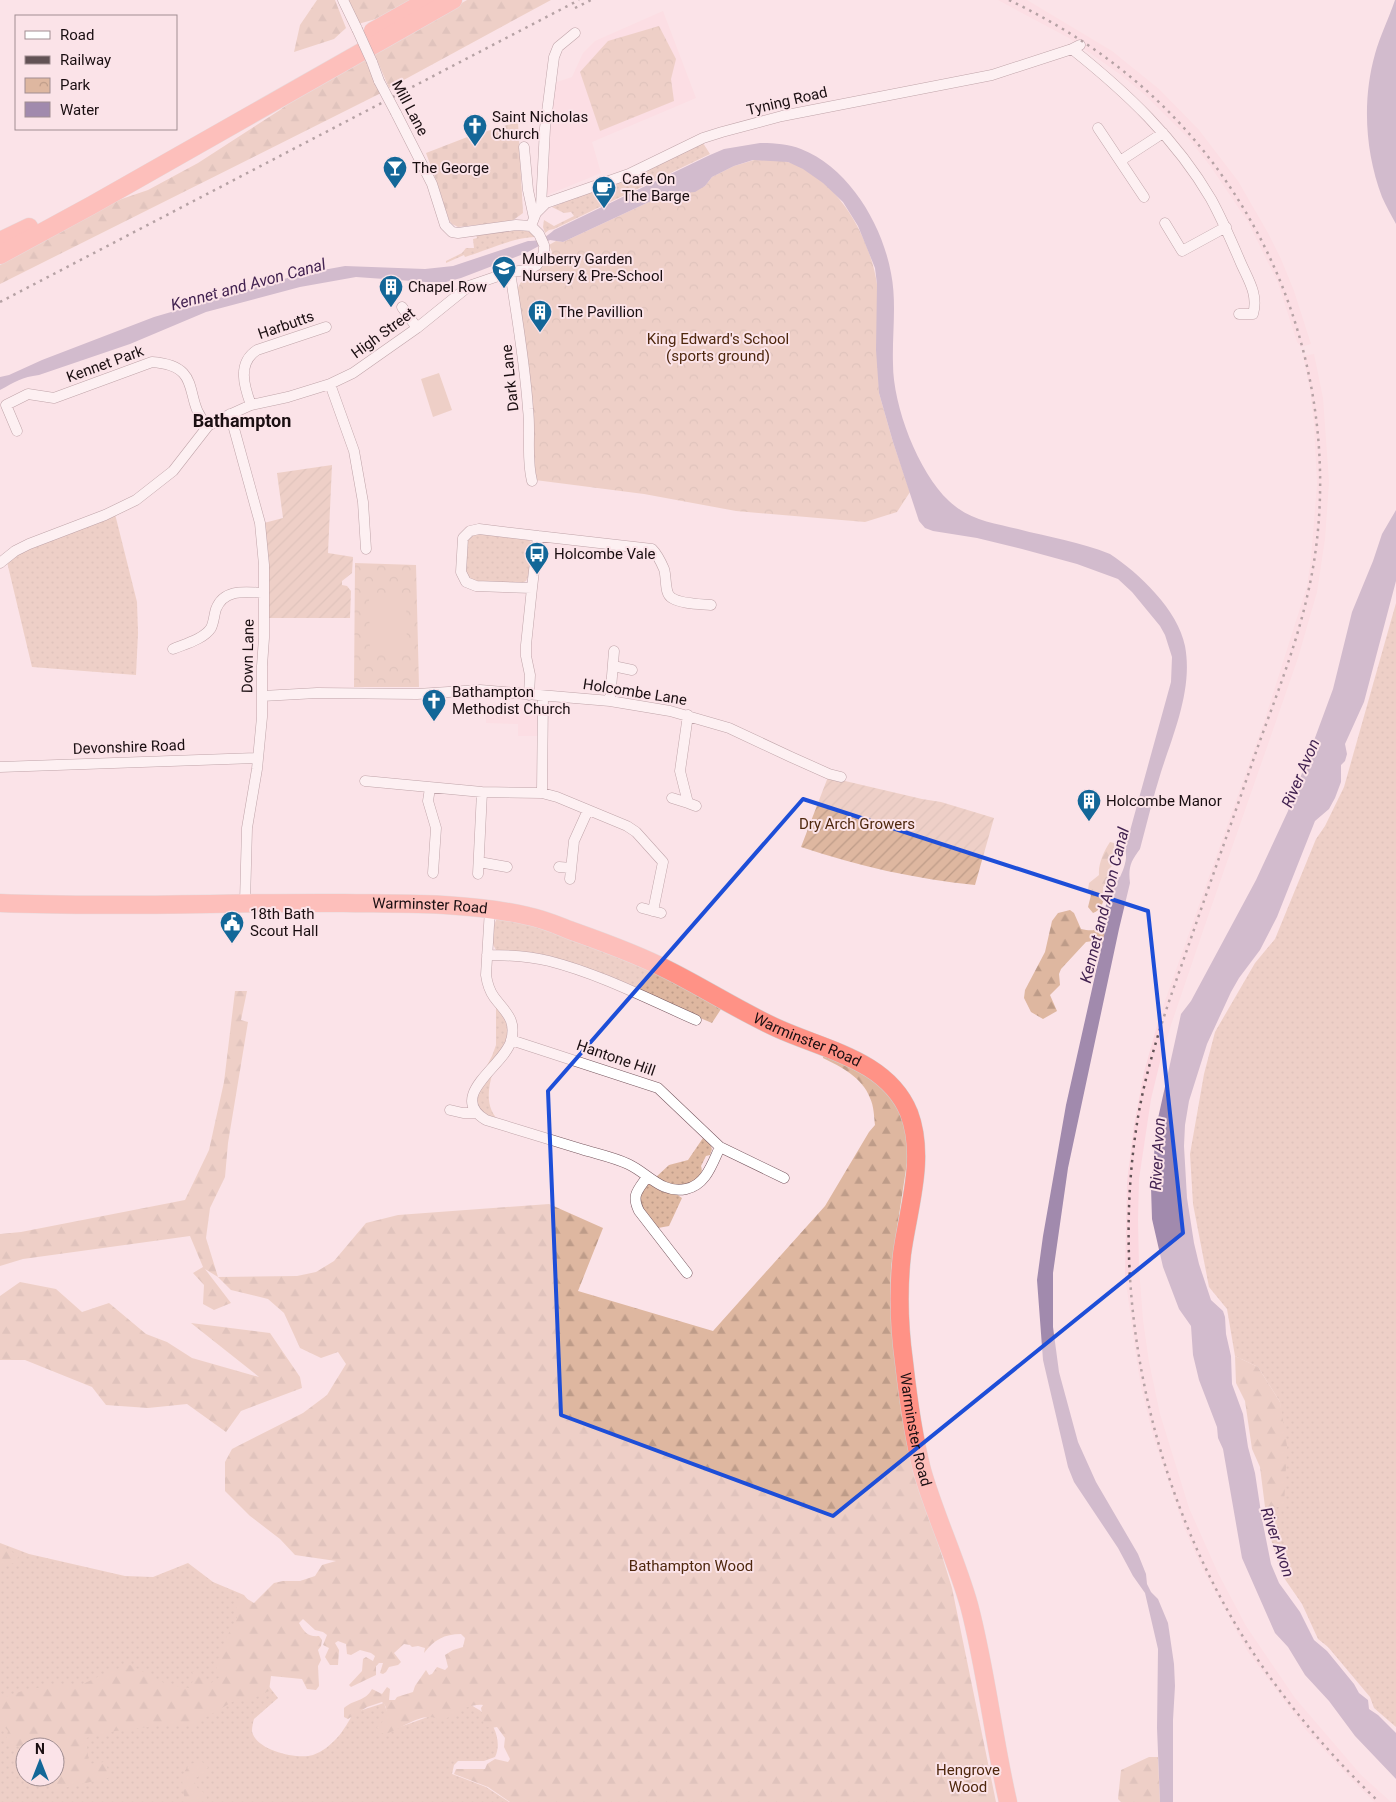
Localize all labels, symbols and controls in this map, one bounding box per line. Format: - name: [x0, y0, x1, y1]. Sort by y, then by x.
- legend: [15, 15, 178, 130]
- text: Road: [60, 26, 94, 44]
- text: Railway: [60, 51, 111, 69]
- text: Park: [60, 76, 91, 94]
- street label: Mill Lane: [388, 77, 432, 139]
- street label: Tyning Road: [745, 83, 829, 119]
- text: Water: [60, 101, 99, 119]
- place label: Saint Nicholas Church: [492, 108, 588, 143]
- church icon: Saint Nicholas Church: [462, 113, 488, 147]
- bar icon: The George: [382, 155, 408, 189]
- place label: The George: [412, 159, 489, 177]
- place label: Cafe On The Barge: [622, 170, 690, 205]
- cafe icon: Cafe On The Barge: [591, 175, 617, 209]
- place label: Mulberry Garden Nursery & Pre-School: [522, 250, 663, 285]
- water label: Kennet and Avon Canal: [169, 255, 328, 314]
- school or university icon: Mulberry Garden Nursery & Pre-School: [491, 255, 517, 289]
- building icon: Chapel Row: [378, 274, 404, 308]
- place label: Chapel Row: [408, 278, 487, 296]
- building icon: The Pavillion: [527, 299, 553, 333]
- place label: The Pavillion: [558, 303, 643, 321]
- street label: High Street: [348, 304, 418, 362]
- street label: Harbutts: [256, 307, 316, 343]
- park label: King Edward's School (sports ground): [647, 330, 789, 365]
- street label: Kennet Park: [64, 342, 146, 386]
- street label: Dark Lane: [498, 344, 522, 412]
- district label: Bathampton: [193, 410, 291, 431]
- bus stop icon: Holcombe Vale: [524, 541, 550, 575]
- place label: Holcombe Vale: [554, 545, 656, 563]
- street label: Down Lane: [238, 619, 258, 693]
- street label: Holcombe Lane: [582, 675, 688, 709]
- place label: Bathampton Methodist Church: [452, 683, 571, 718]
- church icon: Bathampton Methodist Church: [421, 688, 447, 722]
- street label: Devonshire Road: [73, 736, 185, 758]
- water label: River Avon: [1278, 736, 1323, 810]
- building icon: Holcombe Manor: [1076, 788, 1102, 822]
- place label: Holcombe Manor: [1106, 792, 1222, 810]
- park label: Dry Arch Growers: [799, 815, 915, 833]
- water label: Kennet and Avon Canal: [1076, 825, 1133, 985]
- street label: Warminster Road: [372, 894, 489, 918]
- place label: 18th Bath Scout Hall: [250, 905, 318, 940]
- public building icon: 18th Bath Scout Hall: [219, 910, 245, 944]
- street label: Warminster Road: [750, 1009, 864, 1071]
- street label: Hantone Hill: [574, 1036, 658, 1080]
- water label: River Avon: [1146, 1117, 1169, 1191]
- street label: Warminster Road: [896, 1372, 935, 1489]
- water label: River Avon: [1257, 1505, 1298, 1580]
- park label: Bathampton Wood: [629, 1557, 753, 1575]
- north arrow: [15, 1737, 65, 1787]
- text: N: [35, 1741, 45, 1757]
- park label: Hengrove Wood: [936, 1761, 1000, 1796]

